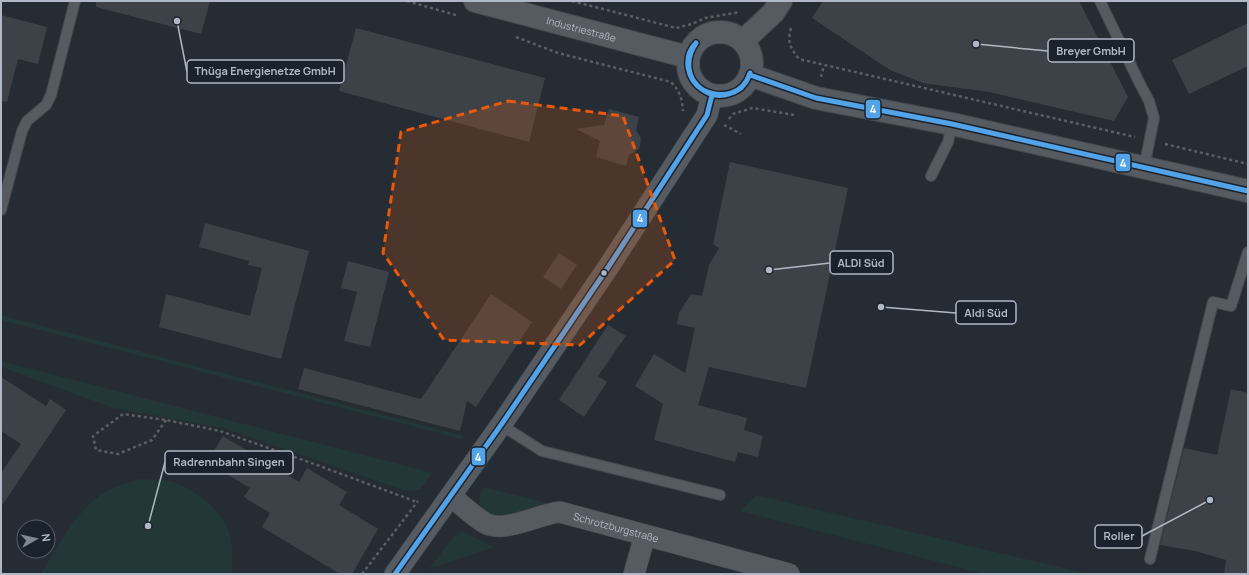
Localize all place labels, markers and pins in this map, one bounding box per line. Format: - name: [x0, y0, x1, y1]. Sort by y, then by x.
- callout: Breyer GmbH: [1048, 39, 1134, 62]
- callout: Thüga Energienetze GmbH: [187, 60, 344, 83]
- callout: ALDI Süd: [830, 251, 893, 274]
- unlabelled marker: [599, 268, 609, 278]
- callout: Aldi Süd: [956, 301, 1016, 324]
- callout: Radrennbahn Singen: [165, 451, 293, 474]
- callout: Roller: [1095, 525, 1142, 548]

